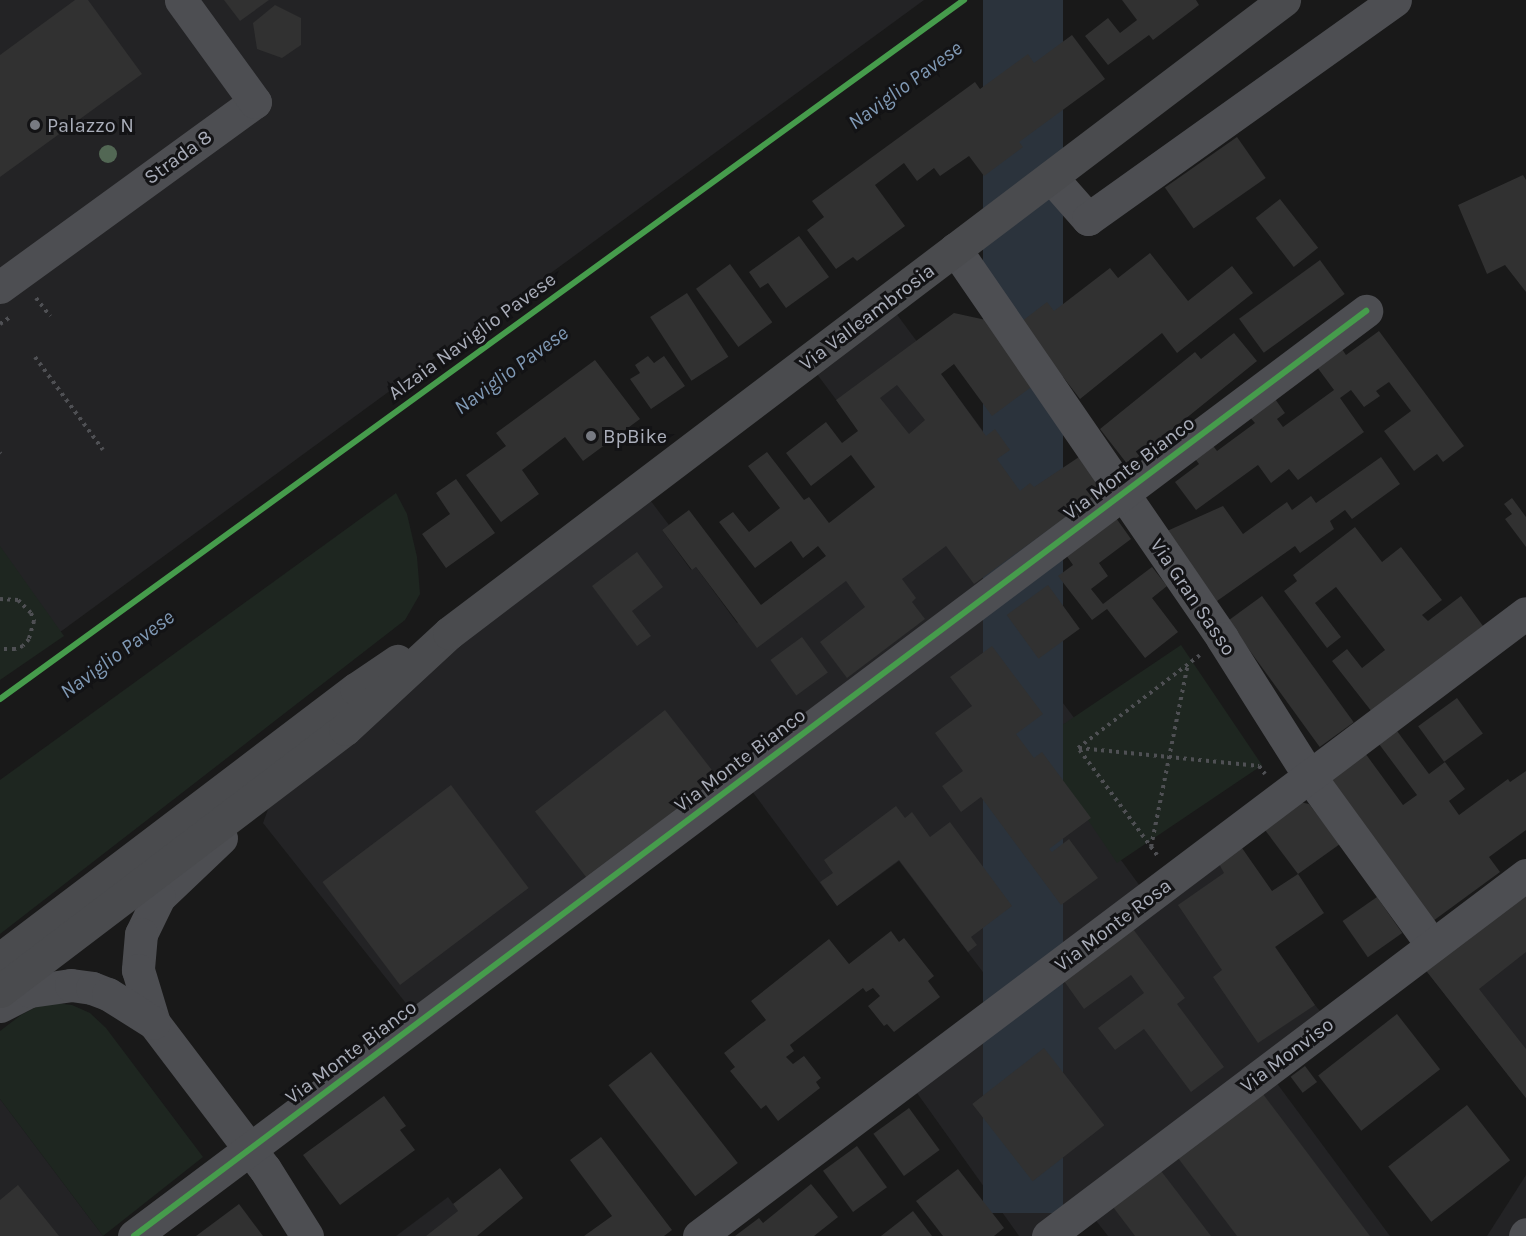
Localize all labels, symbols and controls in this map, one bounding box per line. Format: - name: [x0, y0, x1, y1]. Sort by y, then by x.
- water label: Naviglio Pavese: [843, 35, 967, 135]
- place label: Palazzo N: [47, 113, 134, 137]
- marker: Palazzo N: [28, 118, 42, 132]
- street label: Strada 8: [139, 124, 217, 190]
- street label: Via Valleambrosia: [795, 258, 939, 376]
- street label: Alzaia Naviglio Pavese: [383, 267, 561, 405]
- water label: Naviglio Pavese: [449, 320, 573, 420]
- street label: Via Monte Bianco: [1059, 411, 1199, 525]
- place label: BpBike: [603, 424, 667, 448]
- marker: BpBike: [584, 429, 598, 443]
- street label: Via Gran Sasso: [1145, 534, 1241, 660]
- water label: Naviglio Pavese: [55, 604, 179, 704]
- street label: Via Monte Bianco: [670, 703, 810, 817]
- street label: Via Monte Rosa: [1050, 873, 1176, 977]
- street label: Via Monte Bianco: [281, 995, 421, 1109]
- street label: Via Monviso: [1236, 1012, 1338, 1098]

